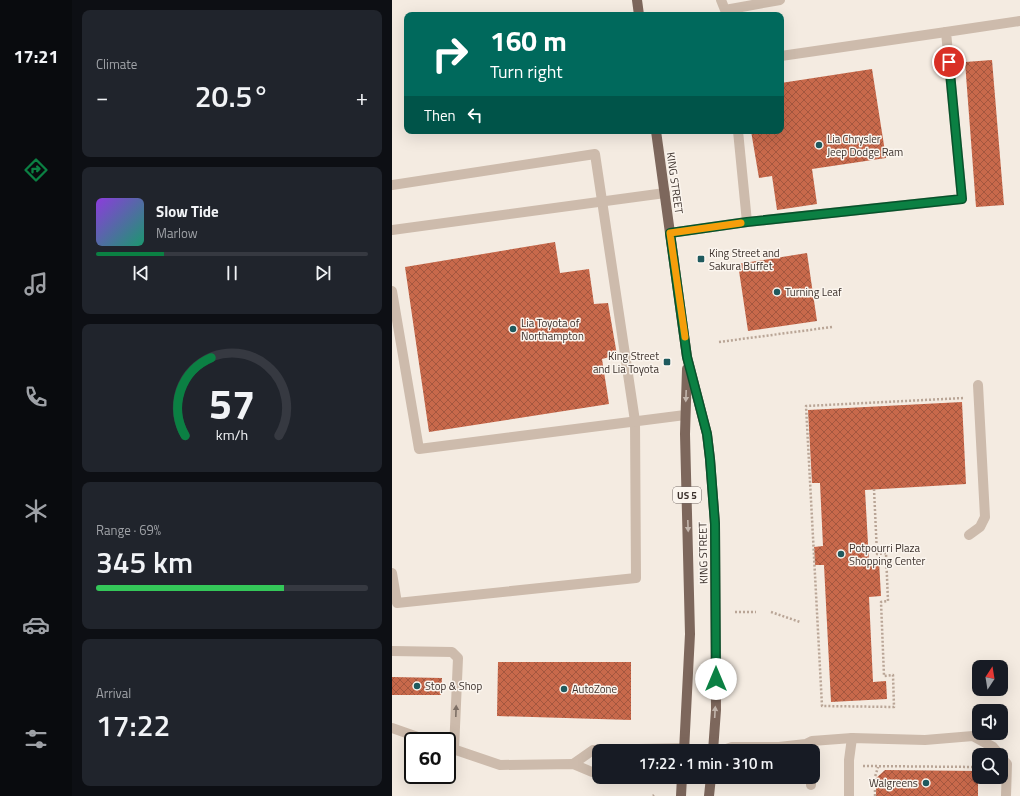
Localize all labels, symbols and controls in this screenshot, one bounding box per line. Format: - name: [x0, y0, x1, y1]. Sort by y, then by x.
- text: 160 m: [490, 19, 567, 62]
- icon: right: [424, 28, 476, 80]
- text: 17:21: [14, 43, 58, 70]
- pin: [932, 45, 966, 79]
- icon: arrive: [938, 51, 960, 73]
- text: Climate: [96, 54, 137, 74]
- text: Turn right: [490, 58, 563, 85]
- text: 20.5°: [195, 73, 269, 119]
- text: −: [96, 80, 108, 114]
- text: +: [356, 80, 368, 114]
- text: Then: [424, 104, 456, 127]
- icon: left: [464, 104, 486, 126]
- place label: Lia Chrysler Jeep Dodge Ram: [827, 131, 903, 160]
- marker: Lia Chrysler Jeep Dodge Ram: [814, 140, 824, 150]
- street label: KING STREET: [663, 151, 687, 215]
- icon: directions: [22, 156, 50, 184]
- text: Slow Tide: [156, 200, 219, 223]
- text: Marlow: [156, 223, 198, 243]
- place label: King Street and Sakura Buffet: [709, 245, 780, 274]
- marker: King Street and Sakura Buffet: [696, 254, 706, 264]
- icon: previous: [130, 262, 152, 284]
- icon: pause: [221, 262, 243, 284]
- icon: next: [312, 262, 334, 284]
- icon: music: [22, 270, 50, 298]
- place label: Turning Leaf: [785, 284, 842, 300]
- marker: Turning Leaf: [772, 287, 782, 297]
- place label: Lia Toyota of Northampton: [521, 315, 584, 344]
- marker: Lia Toyota of Northampton: [508, 324, 518, 334]
- place label: King Street and Lia Toyota: [593, 348, 659, 377]
- marker: King Street and Lia Toyota: [662, 357, 672, 367]
- text: 57: [209, 372, 255, 435]
- icon: phone: [22, 383, 50, 411]
- one-way arrow: [683, 390, 689, 403]
- text: km/h: [216, 424, 248, 446]
- road number: US 5: [673, 487, 701, 503]
- icon: climate: [22, 497, 50, 525]
- text: Range · 69%: [96, 520, 161, 540]
- one-way arrow: [685, 520, 691, 533]
- street label: KING STREET: [694, 522, 712, 584]
- text: 345 km: [96, 539, 193, 585]
- place label: Potpourri Plaza Shopping Center: [849, 540, 925, 569]
- marker: Potpourri Plaza Shopping Center: [836, 549, 846, 559]
- icon: car: [22, 611, 50, 639]
- position arrow: [695, 658, 737, 700]
- north arrow: [972, 660, 1008, 696]
- map controls: [972, 660, 1008, 784]
- place label: Stop & Shop: [425, 678, 482, 694]
- marker: Stop & Shop: [412, 681, 422, 691]
- place label: AutoZone: [572, 681, 617, 697]
- text: Arrival: [96, 683, 131, 703]
- marker: AutoZone: [559, 684, 569, 694]
- text: 17:22: [96, 702, 170, 748]
- button: sound: [972, 704, 1008, 740]
- one-way arrow: [452, 705, 459, 717]
- one-way arrow: [712, 706, 719, 718]
- icon: filters: [22, 725, 50, 753]
- speed limit sign: 60: [404, 732, 456, 784]
- button: search: [972, 748, 1008, 784]
- text: 17:22 · 1 min · 310 m: [639, 752, 773, 775]
- place label: Walgreens: [869, 775, 918, 791]
- marker: Walgreens: [921, 778, 931, 788]

